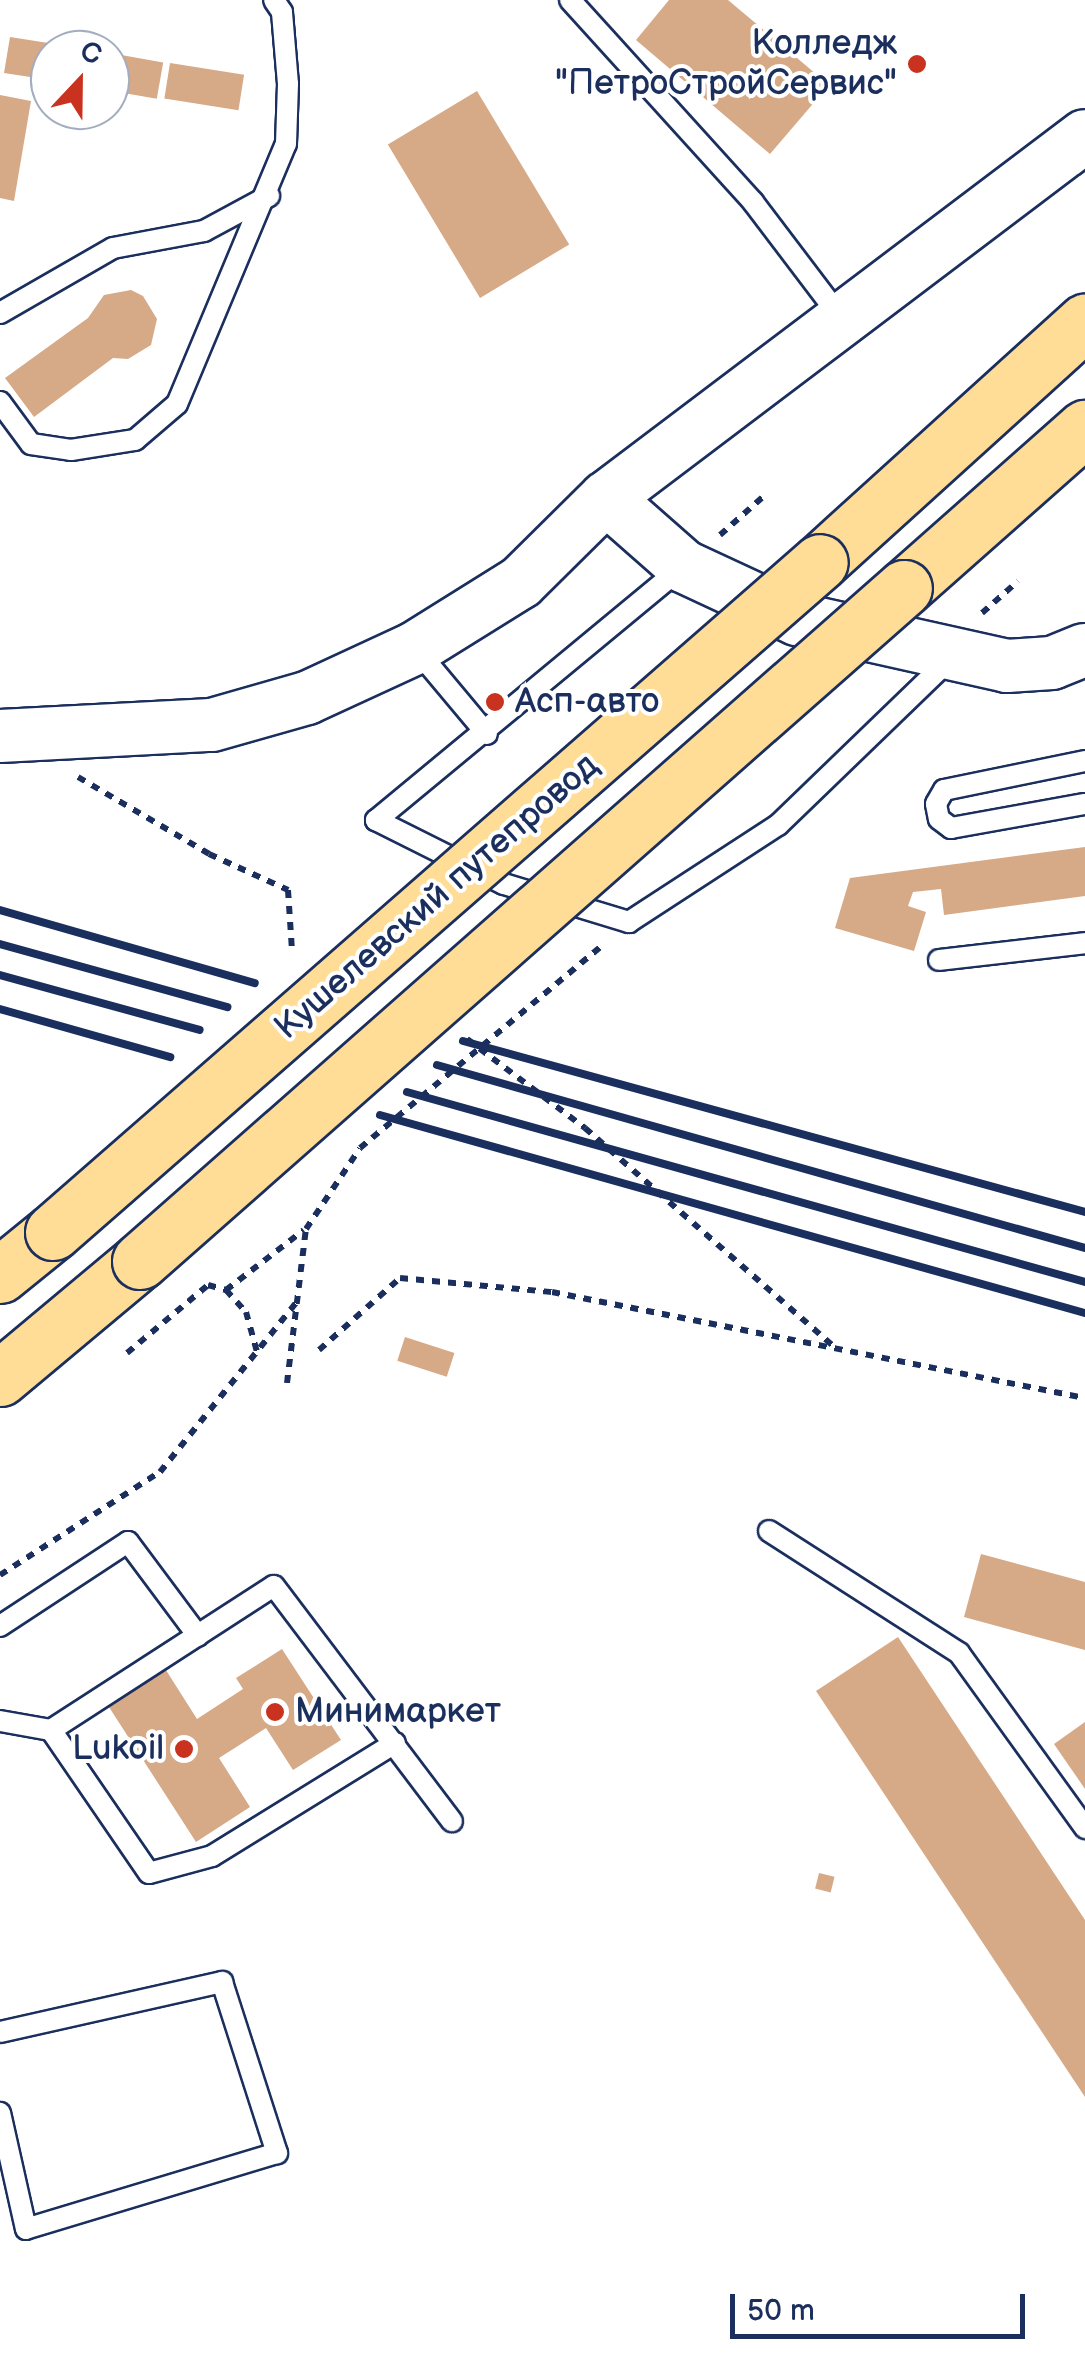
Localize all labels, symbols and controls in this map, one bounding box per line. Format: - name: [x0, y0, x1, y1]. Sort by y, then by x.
- place label: Колледж "ПетроСтройСервис": [555, 23, 897, 105]
- north arrow: [30, 30, 130, 130]
- text: С: [75, 35, 106, 73]
- marker: Колледж "ПетроСтройСервис": [906, 53, 928, 75]
- place label: Асп-авто: [515, 681, 659, 723]
- marker: Асп-авто: [484, 691, 506, 713]
- street label: Кушелевский путепровод: [267, 745, 607, 1049]
- place label: Минимаркет: [295, 1691, 501, 1733]
- marker: Минимаркет: [264, 1701, 286, 1723]
- place label: Lukoil: [72, 1728, 164, 1770]
- marker: Lukoil: [173, 1738, 195, 1760]
- scale bar: [735, 2274, 1030, 2336]
- text: 50 m: [747, 2293, 815, 2329]

